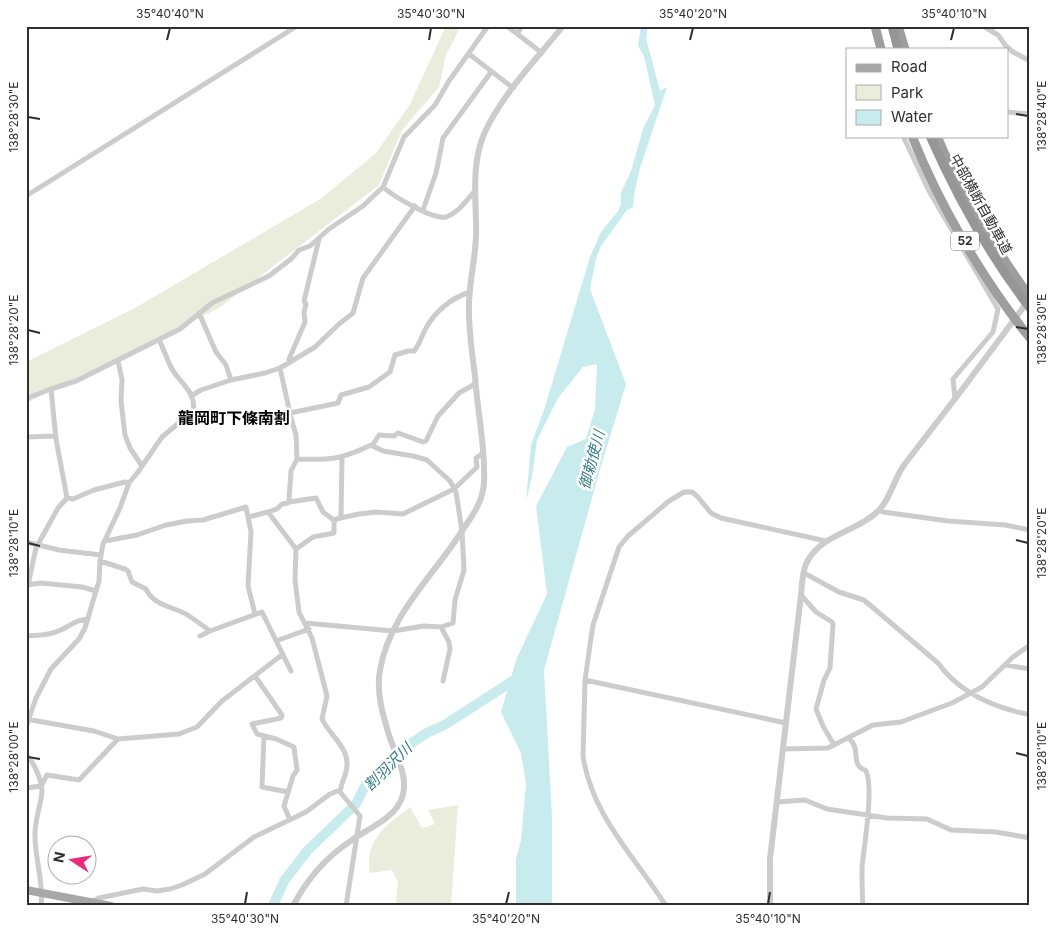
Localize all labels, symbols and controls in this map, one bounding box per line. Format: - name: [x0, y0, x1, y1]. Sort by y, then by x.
- text: 35°40'40"N: [136, 6, 204, 21]
- text: 35°40'30"N: [397, 6, 465, 21]
- text: 35°40'20"N: [659, 6, 727, 21]
- text: 35°40'10"N: [921, 6, 987, 21]
- legend: [846, 48, 1008, 138]
- text: Road: [891, 57, 927, 76]
- text: 138°28'30"E: [6, 81, 21, 153]
- text: 138°28'40"E: [1034, 81, 1049, 151]
- text: Park: [891, 83, 924, 102]
- text: Water: [891, 107, 933, 126]
- street label: 中部横断自動車道: [947, 151, 1016, 257]
- road number: 52: [951, 232, 979, 250]
- text: 138°28'30"E: [1034, 293, 1049, 365]
- text: 138°28'20"E: [6, 294, 21, 366]
- district label: 龍岡町下條南割: [178, 408, 290, 428]
- water label: 御勅使川: [575, 427, 609, 491]
- text: 138°28'20"E: [1034, 507, 1049, 579]
- text: 138°28'10"E: [6, 509, 21, 577]
- text: 138°28'00"E: [6, 721, 21, 793]
- text: 138°28'10"E: [1034, 722, 1049, 790]
- water label: 割羽沢川: [360, 737, 417, 795]
- north arrow: [48, 834, 98, 884]
- text: N: [49, 850, 68, 864]
- text: 35°40'30"N: [211, 911, 279, 926]
- text: 35°40'20"N: [472, 911, 540, 926]
- text: 35°40'10"N: [735, 911, 801, 926]

